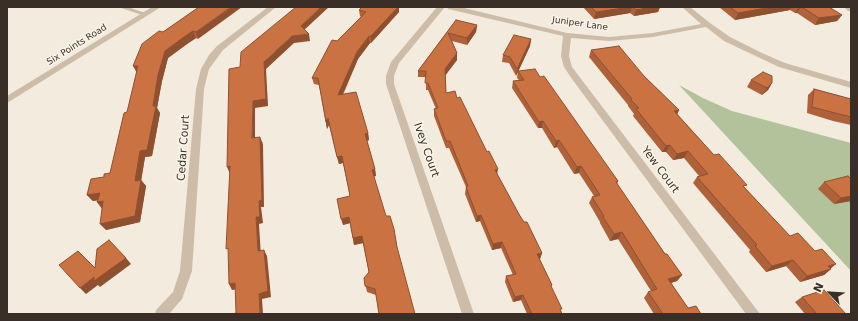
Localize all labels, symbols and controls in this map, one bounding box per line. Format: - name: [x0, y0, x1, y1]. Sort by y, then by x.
- street label: Juniper Lane: [551, 15, 609, 33]
- street label: Six Points Road: [45, 22, 109, 68]
- street label: Cedar Court: [175, 114, 193, 182]
- street label: Ivey Court: [411, 121, 441, 179]
- street label: Yew Court: [638, 144, 682, 196]
- north arrow: [810, 273, 850, 313]
- text: N: [811, 281, 827, 295]

